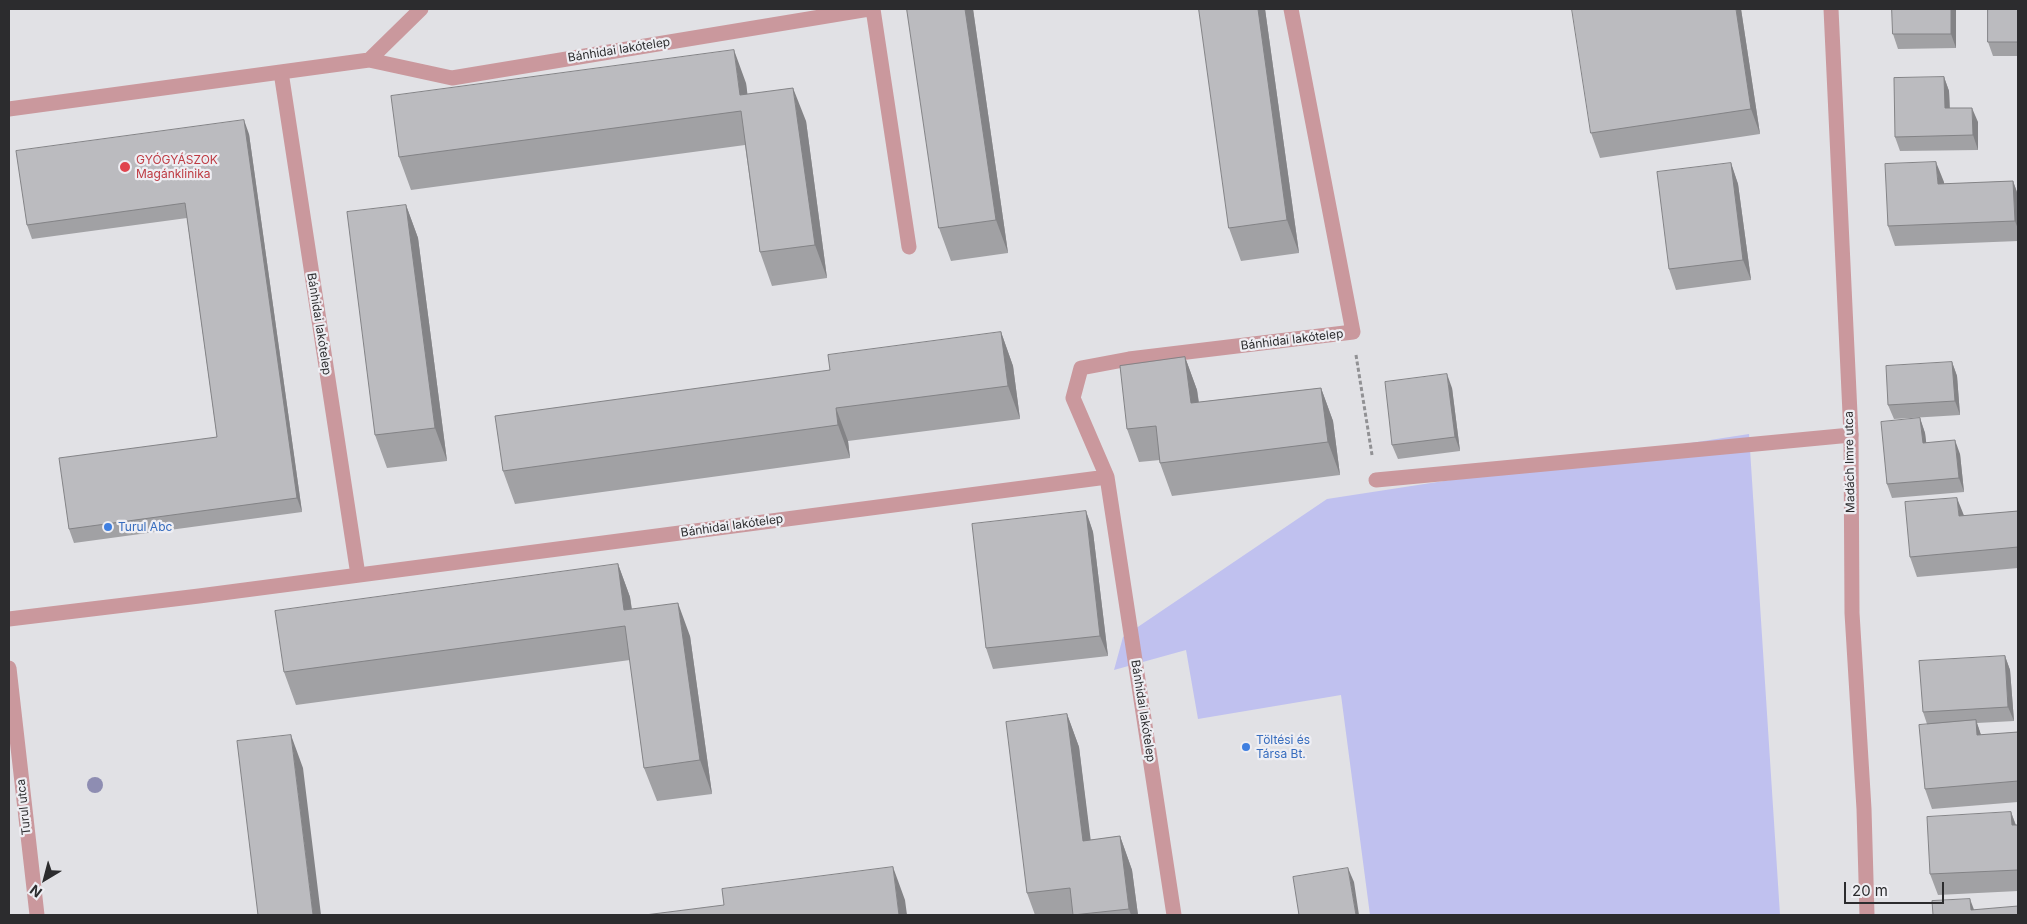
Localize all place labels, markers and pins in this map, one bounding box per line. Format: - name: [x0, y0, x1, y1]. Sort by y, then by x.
- place label: GYÓGYÁSZOK Magánklinika: [136, 153, 218, 181]
- marker: GYÓGYÁSZOK Magánklinika: [118, 160, 132, 174]
- place label: Turul Abc: [118, 520, 172, 534]
- marker: Turul Abc: [102, 521, 114, 533]
- place label: Töltési és Társa Bt.: [1256, 733, 1310, 761]
- marker: Töltési és Társa Bt.: [1240, 741, 1252, 753]

